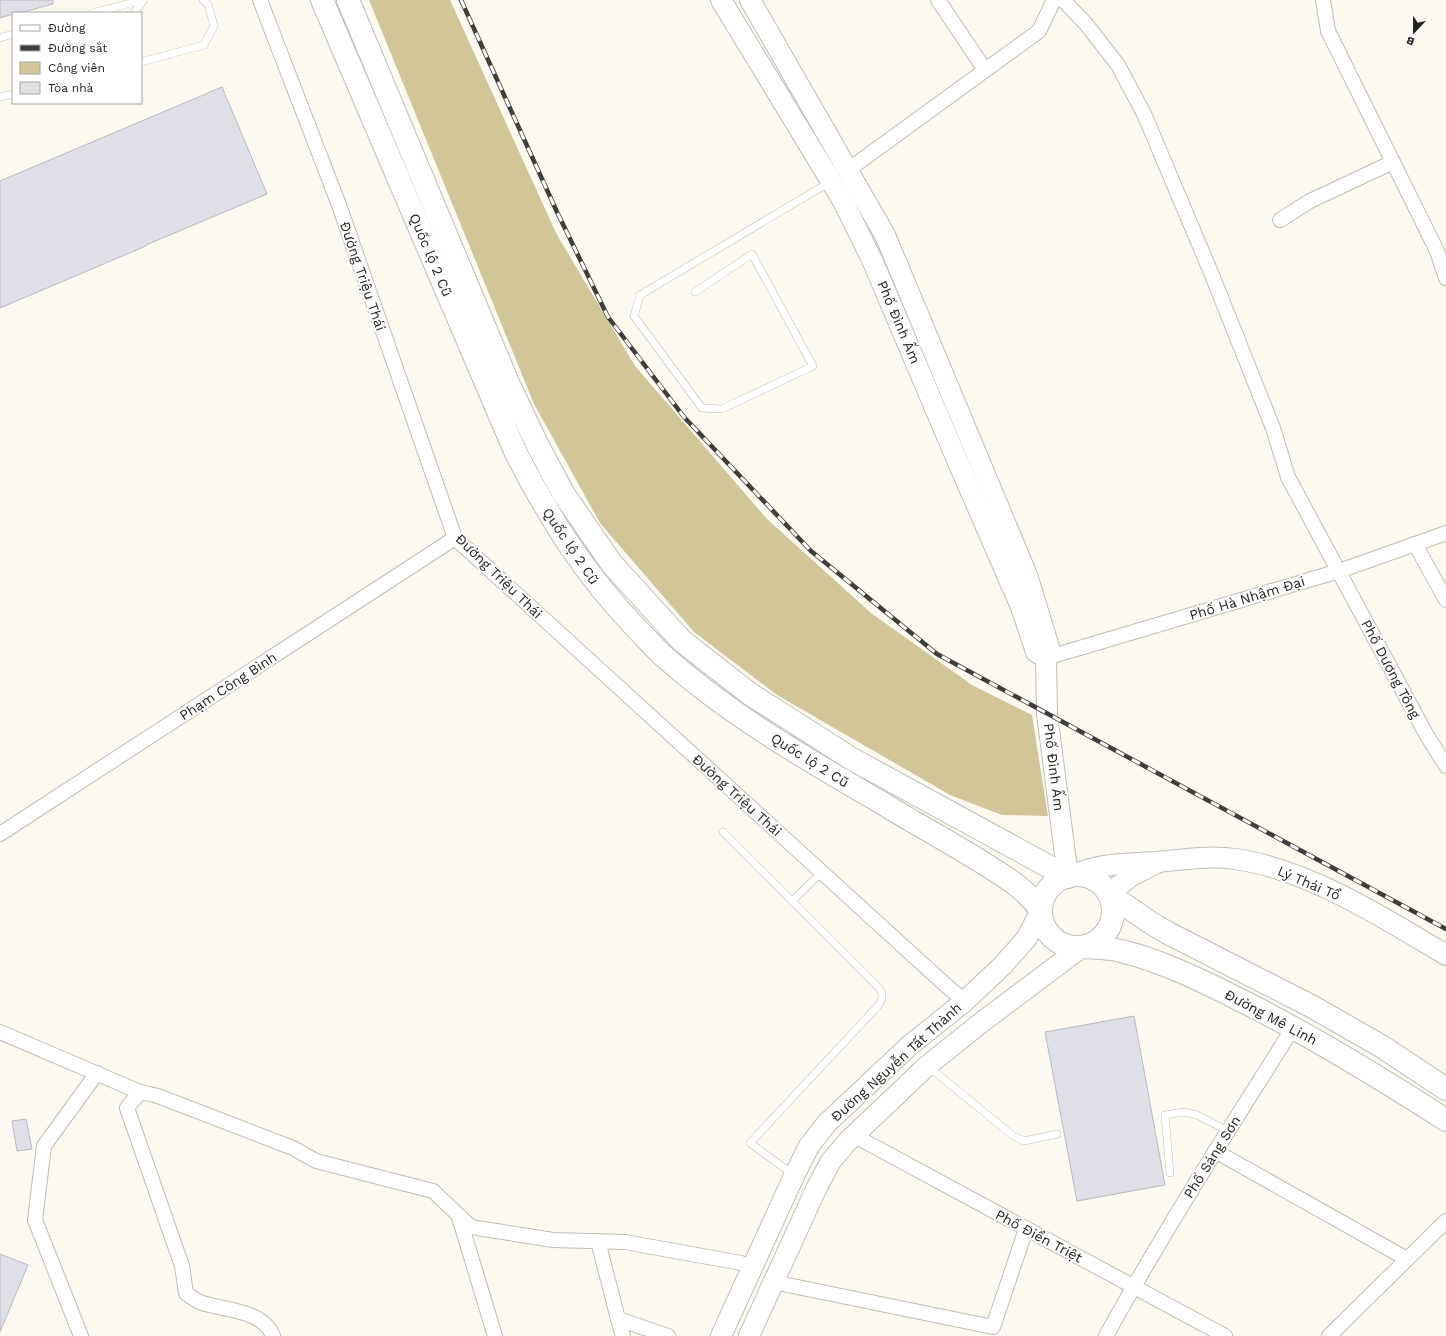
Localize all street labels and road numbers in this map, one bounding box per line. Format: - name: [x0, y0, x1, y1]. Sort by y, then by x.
- street label: Quốc lộ 2 Cũ: [406, 211, 456, 299]
- street label: Đường Triệu Thái: [337, 219, 389, 333]
- street label: Phố Đình Ấm: [874, 278, 925, 366]
- street label: Quốc lộ 2 Cũ: [540, 505, 602, 587]
- street label: Đường Triệu Thái: [452, 531, 546, 621]
- street label: Phố Hà Nhậm Đại: [1187, 573, 1307, 623]
- street label: Phố Dương Tông: [1358, 617, 1424, 722]
- street label: Phạm Công Bình: [177, 649, 279, 723]
- street label: Phố Đình Ấm: [1041, 722, 1068, 812]
- street label: Quốc lộ 2 Cũ: [768, 730, 852, 790]
- street label: Đường Triệu Thái: [689, 751, 785, 839]
- street label: Lý Thái Tổ: [1275, 863, 1343, 903]
- street label: Đường Mê Linh: [1222, 986, 1320, 1048]
- street label: Đường Nguyễn Tất Thành: [828, 999, 964, 1125]
- street label: Phố Sáng Sơn: [1180, 1113, 1244, 1201]
- street label: Phố Điển Triệt: [993, 1206, 1085, 1266]

